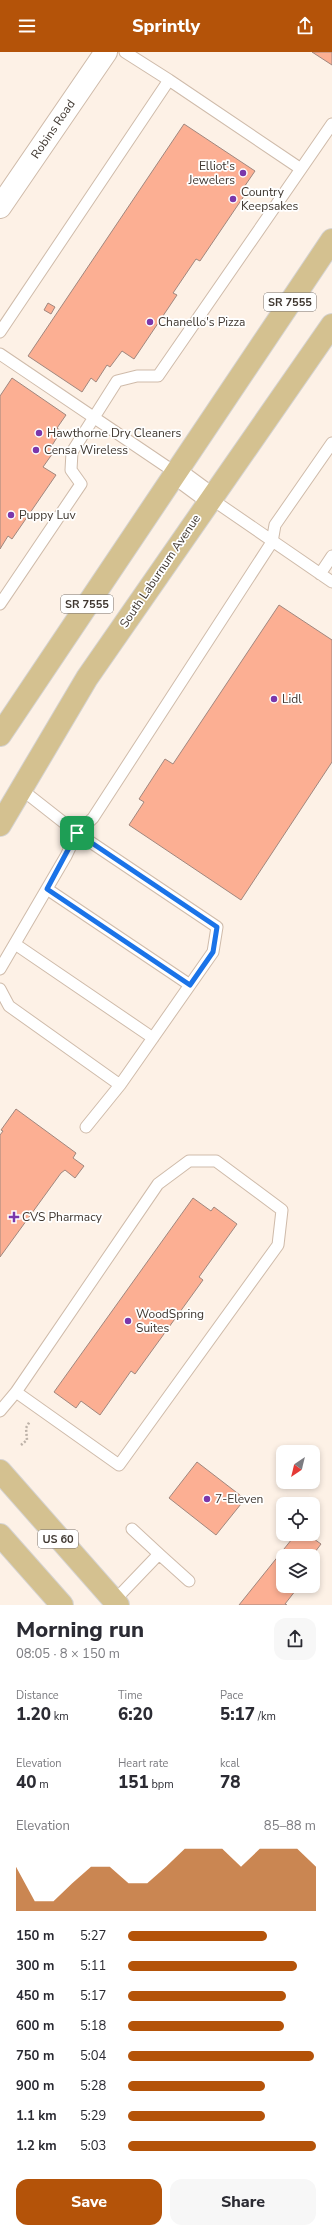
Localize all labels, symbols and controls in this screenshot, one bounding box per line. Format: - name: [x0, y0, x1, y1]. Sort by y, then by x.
- text: Sprintly: [132, 14, 200, 38]
- icon: menu: [16, 15, 38, 37]
- icon: share: [294, 15, 316, 37]
- street label: Robins Road: [27, 96, 79, 162]
- place label: Elliot's Jewelers: [188, 158, 235, 188]
- marker: Elliot's Jewelers: [238, 168, 248, 178]
- place label: Country Keepsakes: [241, 184, 298, 214]
- marker: Country Keepsakes: [228, 194, 238, 204]
- road number: SR 7555: [264, 293, 316, 311]
- place label: Chanello's Pizza: [158, 314, 245, 330]
- marker: Chanello's Pizza: [145, 317, 155, 327]
- place label: Hawthorne Dry Cleaners: [47, 425, 181, 441]
- marker: Hawthorne Dry Cleaners: [34, 428, 44, 438]
- place label: Censa Wireless: [44, 442, 128, 458]
- marker: Censa Wireless: [31, 445, 41, 455]
- place label: Puppy Luv: [19, 507, 77, 523]
- marker: Puppy Luv: [6, 510, 16, 520]
- street label: South Laburnum Avenue: [116, 511, 204, 631]
- road number: SR 7555: [61, 595, 113, 613]
- place label: Lidl: [282, 691, 302, 707]
- marker: Lidl: [269, 694, 279, 704]
- pin: [60, 816, 94, 850]
- icon: arrive: [66, 822, 88, 844]
- place label: CVS Pharmacy: [22, 1209, 103, 1225]
- marker: CVS Pharmacy: [9, 1212, 19, 1222]
- place label: WoodSpring Suites: [136, 1306, 204, 1336]
- marker: WoodSpring Suites: [123, 1316, 133, 1326]
- north arrow: [276, 1445, 320, 1489]
- map controls: [276, 1445, 320, 1593]
- place label: 7-Eleven: [215, 1491, 263, 1507]
- marker: 7-Eleven: [202, 1494, 212, 1504]
- button: locate: [276, 1497, 320, 1541]
- road number: US 60: [38, 1530, 78, 1548]
- button: layers: [276, 1549, 320, 1593]
- text: Morning run: [16, 1615, 144, 1645]
- button: share: [274, 1618, 316, 1660]
- text: 08:05 · 8 × 150 m: [16, 1645, 120, 1663]
- text: Distance: [16, 1688, 59, 1703]
- text: Time: [118, 1688, 142, 1703]
- text: Pace: [220, 1688, 243, 1703]
- text: 1.20: [16, 1703, 51, 1726]
- text: 6:20: [118, 1703, 153, 1726]
- text: 5:17: [220, 1703, 255, 1726]
- text: km: [51, 1709, 69, 1724]
- text: /km: [255, 1709, 276, 1724]
- text: Elevation: [16, 1756, 62, 1771]
- text: Heart rate: [118, 1756, 168, 1771]
- text: kcal: [220, 1756, 240, 1771]
- text: 40: [16, 1771, 36, 1794]
- text: 151: [118, 1771, 149, 1794]
- text: 78: [220, 1771, 240, 1794]
- text: m: [36, 1777, 49, 1792]
- text: bpm: [149, 1777, 174, 1792]
- text: Elevation: [16, 1817, 70, 1835]
- text: 85–88 m: [264, 1817, 316, 1835]
- text: 150 m: [16, 1927, 54, 1945]
- text: 5:27: [80, 1927, 106, 1945]
- text: 300 m: [16, 1957, 54, 1975]
- text: 5:11: [80, 1957, 106, 1975]
- text: 450 m: [16, 1987, 54, 2005]
- text: 5:17: [80, 1987, 106, 2005]
- text: 600 m: [16, 2017, 54, 2035]
- text: 5:18: [80, 2017, 106, 2035]
- text: 750 m: [16, 2047, 54, 2065]
- text: 5:04: [80, 2047, 106, 2065]
- text: 900 m: [16, 2077, 54, 2095]
- text: 5:28: [80, 2077, 106, 2095]
- text: 1.1 km: [16, 2107, 57, 2125]
- text: 5:29: [80, 2107, 106, 2125]
- text: 1.2 km: [16, 2137, 57, 2155]
- text: 5:03: [80, 2137, 106, 2155]
- button: Save: [16, 2179, 162, 2225]
- button: Share: [170, 2179, 316, 2225]

